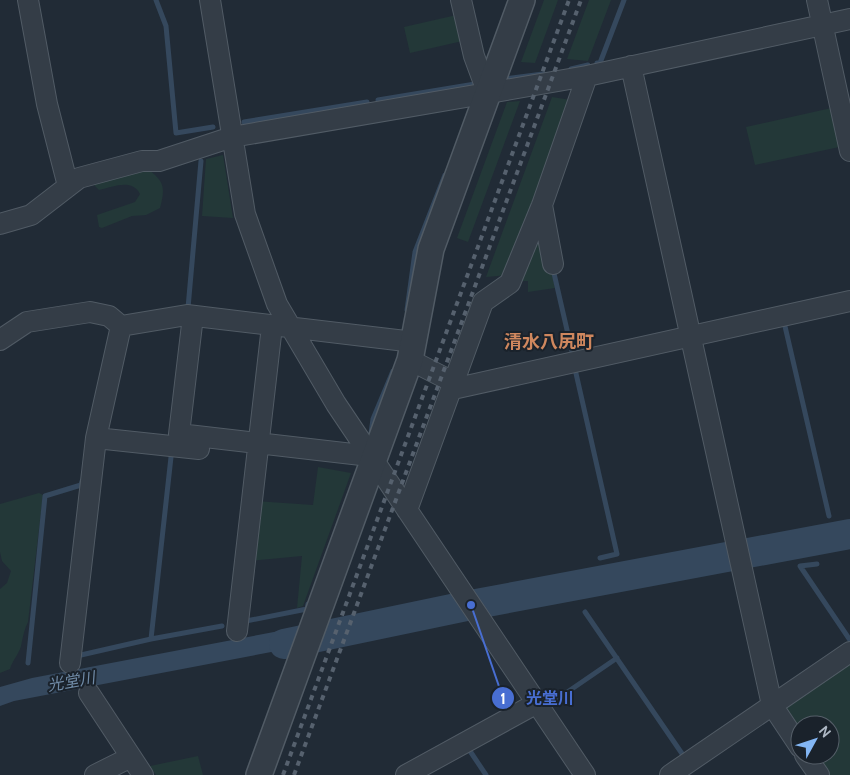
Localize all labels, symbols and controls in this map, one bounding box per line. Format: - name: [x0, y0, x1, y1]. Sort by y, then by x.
- district label: 清水八尻町: [504, 331, 594, 353]
- water label: 光堂川: [46, 668, 98, 695]
- callout: 光堂川: [491, 683, 584, 714]
- text: 光堂川: [526, 689, 574, 708]
- text: 1: [500, 690, 506, 708]
- north arrow: [790, 715, 840, 765]
- text: N: [815, 722, 835, 741]

